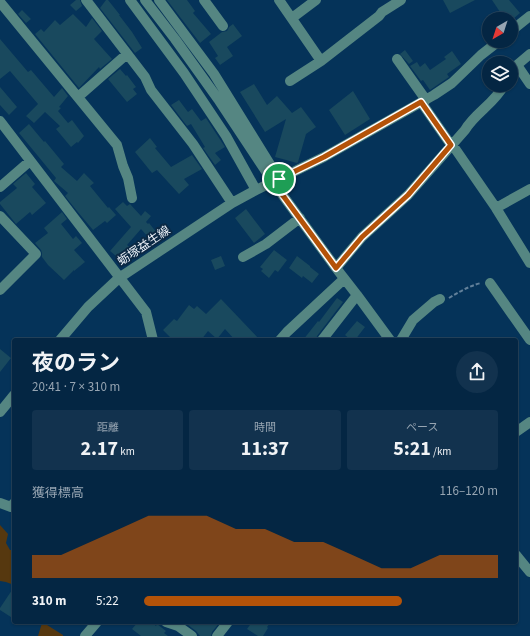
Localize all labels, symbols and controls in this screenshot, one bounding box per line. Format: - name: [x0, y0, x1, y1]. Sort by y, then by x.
- north arrow: [482, 12, 518, 48]
- map controls: [482, 12, 518, 92]
- button: layers: [482, 56, 518, 92]
- pin: [262, 162, 296, 196]
- icon: arrive: [268, 168, 290, 190]
- street label: 蛎塚益生線: [114, 222, 174, 270]
- text: 夜のラン: [32, 347, 120, 379]
- button: share: [456, 351, 498, 393]
- text: 20:41 · 7 × 310 m: [32, 378, 120, 396]
- text: 距離: [97, 420, 119, 435]
- text: 時間: [254, 420, 276, 435]
- text: ペース: [406, 420, 439, 435]
- text: 2.17: [80, 435, 118, 463]
- text: 11:37: [241, 435, 289, 463]
- text: 5:21: [393, 435, 431, 463]
- text: km: [118, 444, 135, 459]
- text: /km: [431, 444, 451, 459]
- text: 116–120 m: [440, 482, 498, 500]
- text: 獲得標高: [32, 484, 84, 502]
- text: 310 m: [32, 592, 66, 610]
- text: 5:22: [96, 592, 119, 610]

